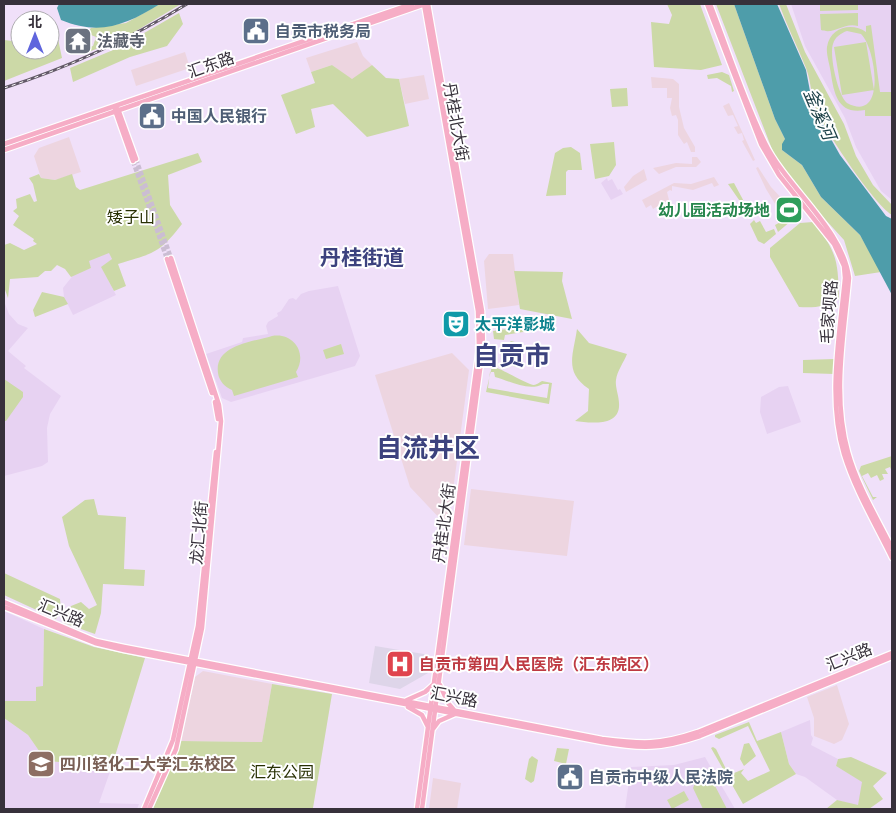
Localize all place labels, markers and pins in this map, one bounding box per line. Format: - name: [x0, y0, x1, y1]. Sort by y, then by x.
- public building icon: 自贡市税务局: [241, 16, 271, 46]
- place label: 自贡市税务局: [275, 22, 371, 41]
- temple icon: 法藏寺: [63, 26, 93, 56]
- place label: 法藏寺: [97, 32, 145, 51]
- public building icon: 中国人民银行: [137, 101, 167, 131]
- place label: 中国人民银行: [171, 107, 267, 126]
- sports icon: 幼儿园活动场地: [774, 195, 804, 225]
- place label: 幼儿园活动场地: [658, 201, 770, 220]
- theatre icon: 太平洋影城: [441, 309, 471, 339]
- place label: 太平洋影城: [475, 315, 555, 334]
- hospital icon: 自贡市第四人民医院（汇东院区）: [385, 649, 415, 679]
- place label: 自贡市第四人民医院（汇东院区）: [419, 655, 659, 674]
- school or university icon: 四川轻化工大学汇东校区: [26, 749, 56, 779]
- place label: 四川轻化工大学汇东校区: [60, 755, 236, 774]
- public building icon: 自贡市中级人民法院: [555, 762, 585, 792]
- place label: 自贡市中级人民法院: [589, 768, 733, 787]

